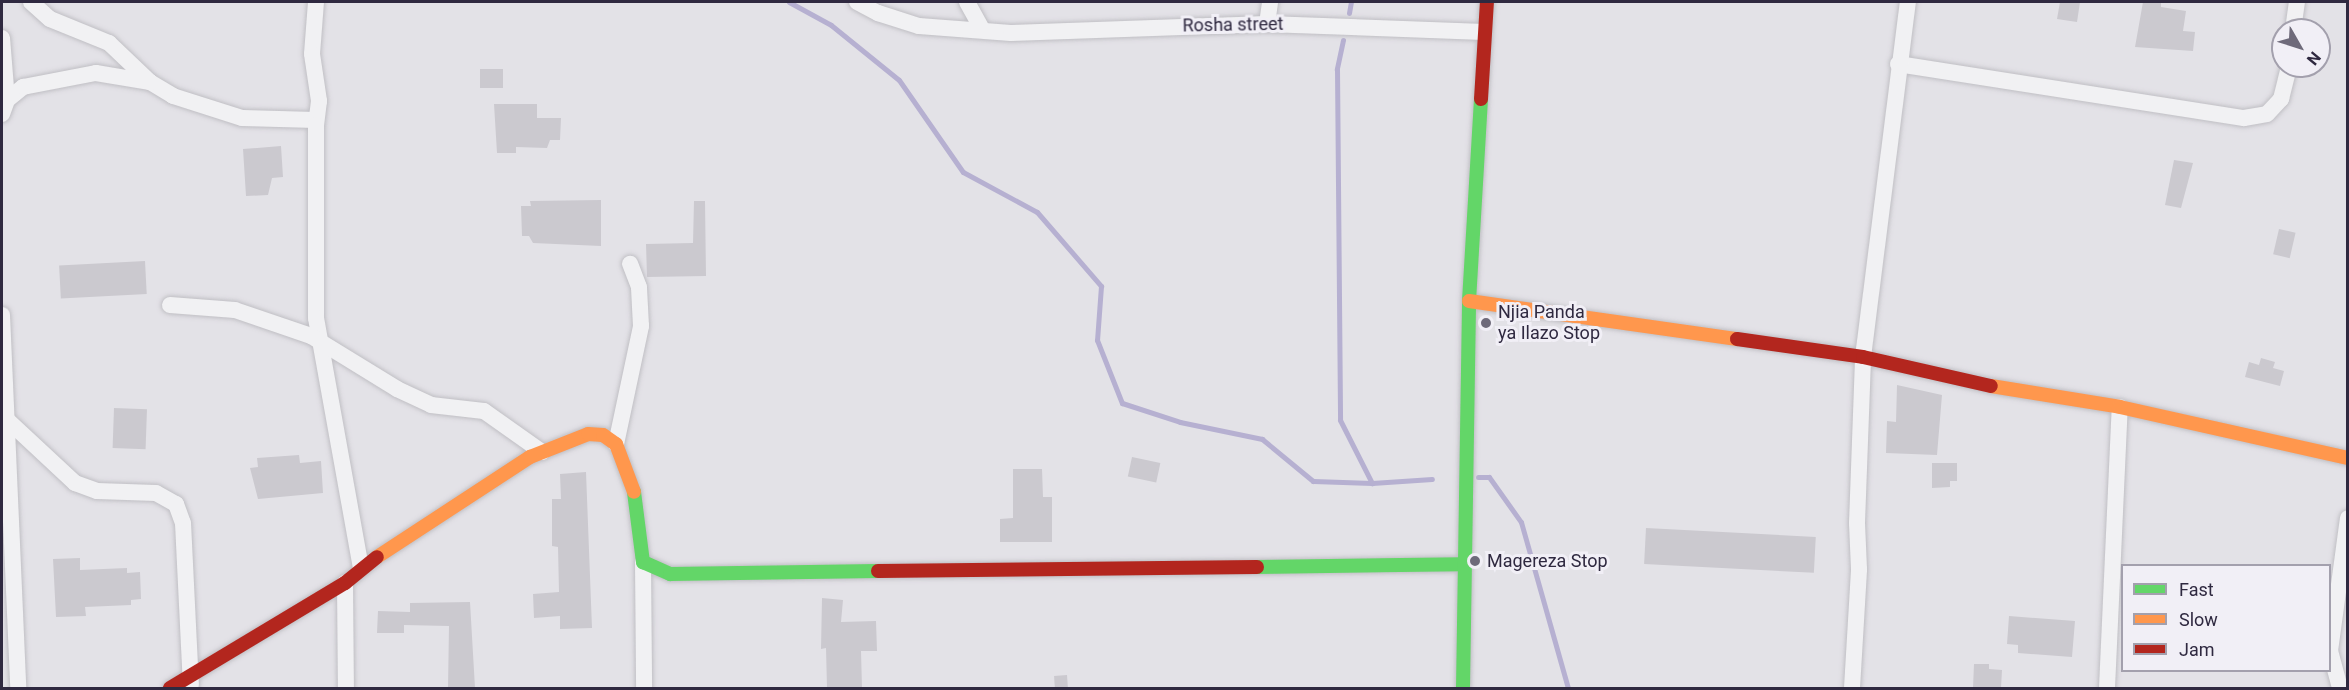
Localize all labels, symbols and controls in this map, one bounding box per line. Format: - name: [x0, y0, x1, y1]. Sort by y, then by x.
- street label: Rosha street: [1182, 13, 1284, 37]
- north arrow: [2271, 18, 2331, 78]
- text: N: [2303, 48, 2325, 69]
- place label: Njia Panda ya Ilazo Stop: [1498, 302, 1600, 344]
- marker: Njia Panda ya Ilazo Stop: [1479, 316, 1493, 330]
- place label: Magereza Stop: [1487, 550, 1608, 572]
- marker: Magereza Stop: [1468, 554, 1482, 568]
- legend: [2121, 564, 2331, 672]
- text: Fast: [2179, 579, 2214, 600]
- text: Slow: [2179, 609, 2218, 630]
- text: Jam: [2179, 639, 2215, 660]

